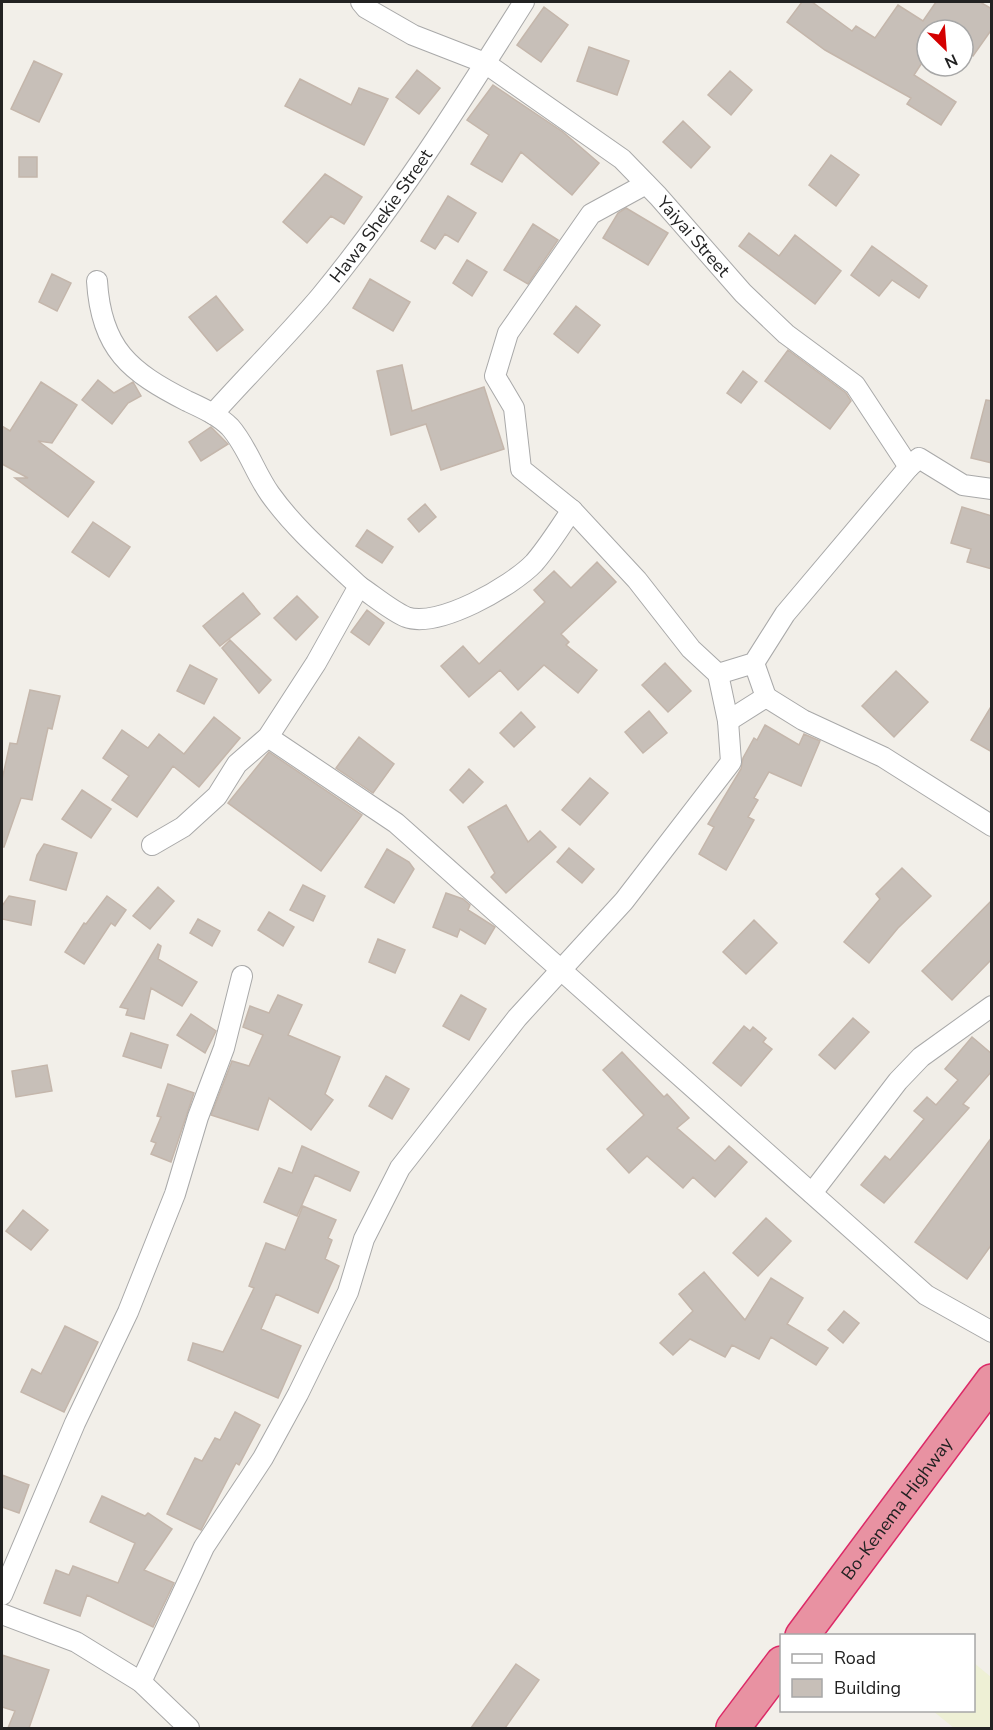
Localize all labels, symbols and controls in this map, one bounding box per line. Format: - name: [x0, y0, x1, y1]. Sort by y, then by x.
- north arrow: [915, 18, 975, 78]
- text: N: [941, 48, 961, 73]
- street label: Hawa Shekie Street: [324, 144, 438, 288]
- street label: Yaiyai Street: [651, 190, 736, 282]
- street label: Bo-Kenema Highway: [836, 1432, 959, 1585]
- legend: [780, 1634, 975, 1712]
- text: Road: [834, 1646, 876, 1670]
- text: Building: [834, 1676, 901, 1700]

